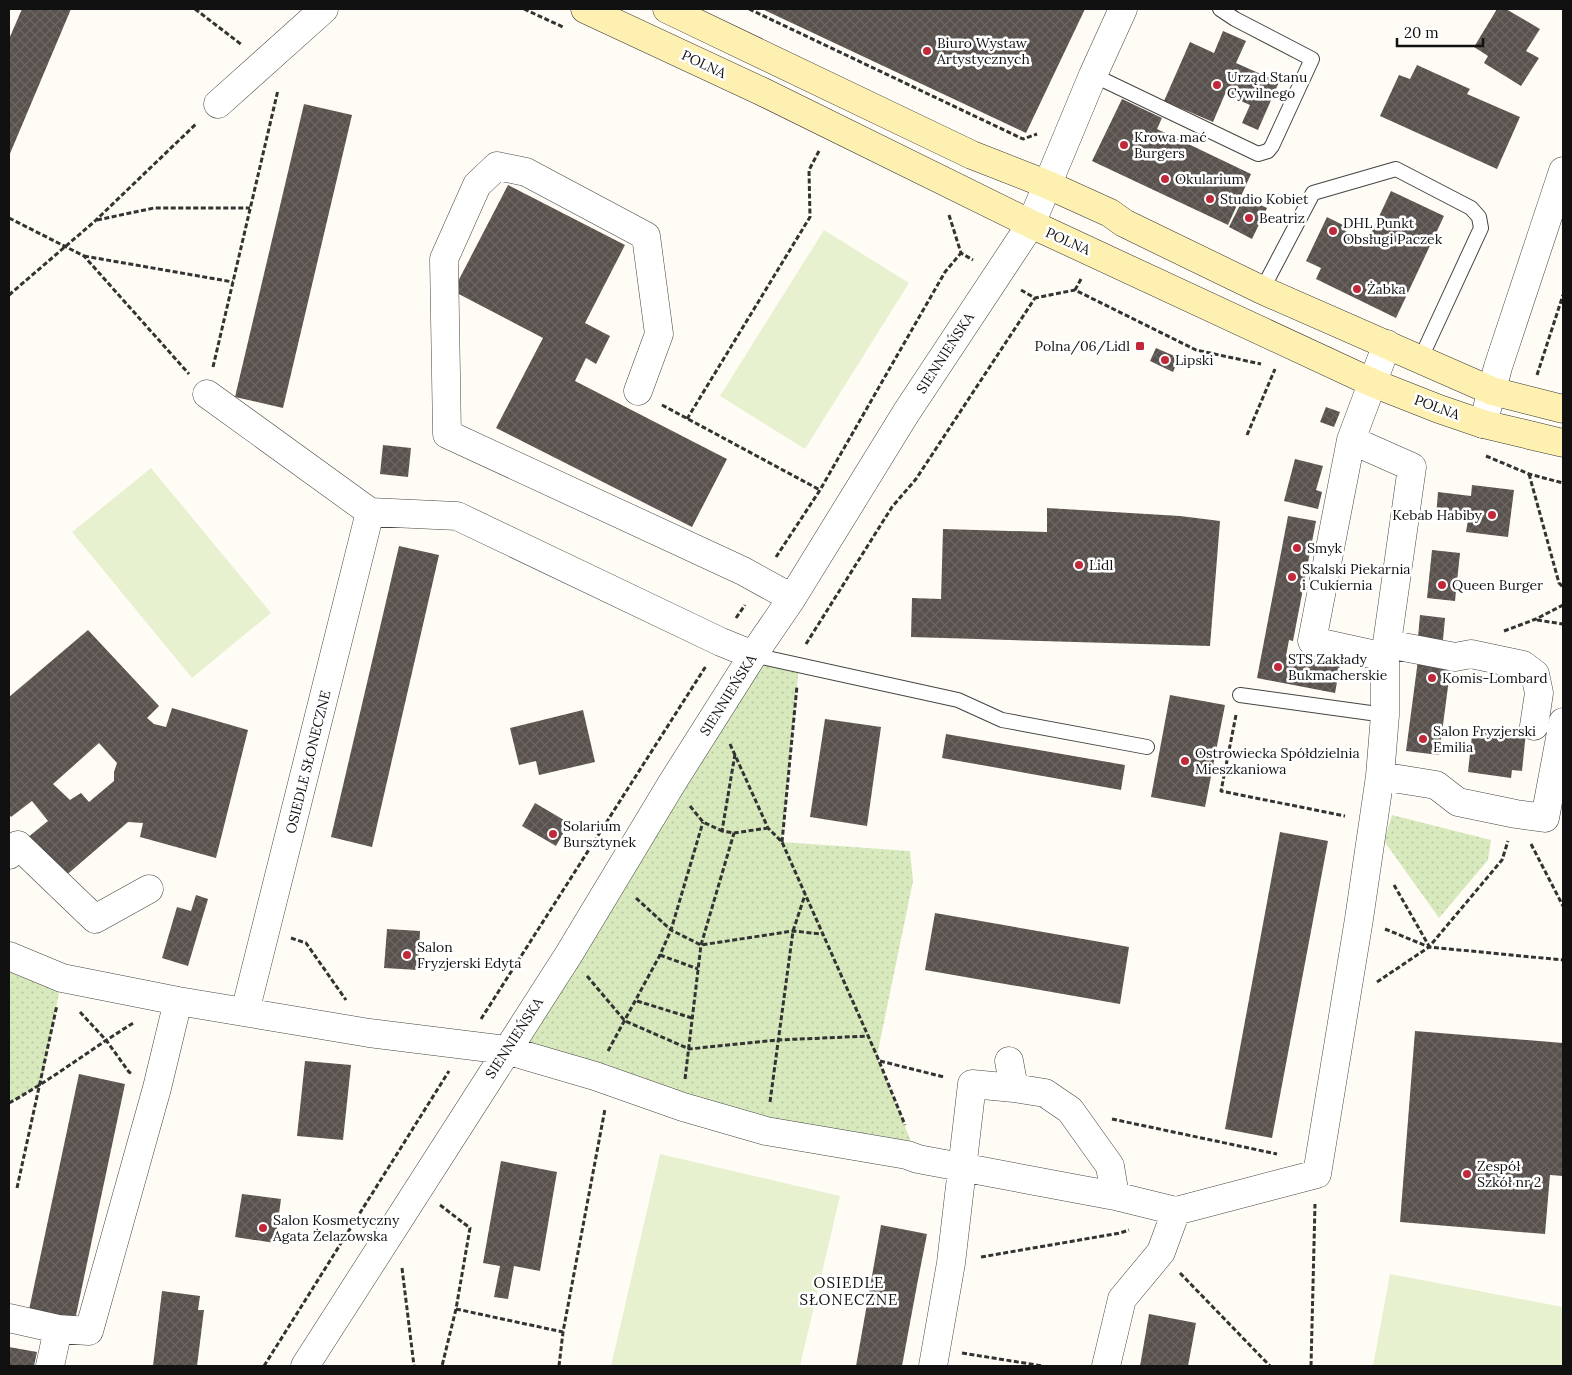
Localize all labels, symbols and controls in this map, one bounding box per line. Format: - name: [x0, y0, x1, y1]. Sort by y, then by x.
- scale bar: [1397, 15, 1483, 47]
- text: 20 m: [1404, 23, 1439, 42]
- place label: Biuro Wystaw Artystycznych: [936, 34, 1030, 68]
- marker: Biuro Wystaw Artystycznych: [921, 45, 933, 57]
- street label: POLNA: [679, 46, 729, 82]
- place label: Urząd Stanu Cywilnego: [1227, 68, 1307, 102]
- marker: Urząd Stanu Cywilnego: [1211, 79, 1223, 91]
- place label: Krowa mać Burgers: [1134, 128, 1207, 162]
- marker: Krowa mać Burgers: [1118, 139, 1130, 151]
- place label: Okularium: [1175, 170, 1244, 188]
- marker: Okularium: [1159, 173, 1171, 185]
- place label: Studio Kobiet: [1220, 190, 1309, 208]
- marker: Studio Kobiet: [1204, 193, 1216, 205]
- place label: Beatriz: [1259, 209, 1305, 227]
- marker: Beatriz: [1243, 212, 1255, 224]
- place label: DHL Punkt Obsługi Paczek: [1343, 214, 1443, 248]
- street label: POLNA: [1043, 223, 1093, 259]
- marker: DHL Punkt Obsługi Paczek: [1327, 225, 1339, 237]
- place label: Żabka: [1367, 280, 1406, 298]
- marker: Żabka: [1351, 283, 1363, 295]
- street label: SIENNIEŃSKA: [912, 309, 978, 397]
- place label: Polna/06/Lidl: [1035, 337, 1130, 355]
- marker: Polna/06/Lidl: [1134, 340, 1146, 352]
- place label: Lipski: [1175, 351, 1213, 369]
- marker: Lipski: [1159, 354, 1171, 366]
- street label: POLNA: [1412, 391, 1462, 424]
- place label: Kebab Habiby: [1392, 506, 1483, 524]
- marker: Kebab Habiby: [1486, 509, 1498, 521]
- place label: Smyk: [1307, 539, 1343, 557]
- marker: Smyk: [1291, 542, 1303, 554]
- place label: Lidl: [1089, 556, 1113, 574]
- marker: Lidl: [1073, 559, 1085, 571]
- place label: Skalski Piekarnia i Cukiernia: [1302, 560, 1411, 594]
- marker: Skalski Piekarnia i Cukiernia: [1286, 571, 1298, 583]
- place label: Queen Burger: [1452, 576, 1543, 594]
- marker: Queen Burger: [1436, 579, 1448, 591]
- place label: STS Zakłady Bukmacherskie: [1288, 650, 1388, 684]
- street label: SIENNIEŃSKA: [696, 651, 760, 739]
- marker: STS Zakłady Bukmacherskie: [1272, 661, 1284, 673]
- place label: Komis-Lombard: [1442, 669, 1548, 687]
- marker: Komis-Lombard: [1426, 672, 1438, 684]
- street label: OSIEDLE SŁONECZNE: [281, 688, 335, 836]
- place label: Salon Fryzjerski Emilia: [1433, 722, 1536, 756]
- marker: Salon Fryzjerski Emilia: [1417, 733, 1429, 745]
- place label: Ostrowiecka Spółdzielnia Mieszkaniowa: [1195, 744, 1360, 778]
- marker: Ostrowiecka Spółdzielnia Mieszkaniowa: [1179, 755, 1191, 767]
- place label: Solarium Bursztynek: [563, 817, 637, 851]
- marker: Solarium Bursztynek: [547, 828, 559, 840]
- place label: Salon Fryzjerski Edyta: [417, 938, 521, 972]
- marker: Salon Fryzjerski Edyta: [401, 949, 413, 961]
- street label: SIENNIEŃSKA: [481, 994, 547, 1082]
- place label: Zespół Szkół nr 2: [1477, 1157, 1541, 1191]
- marker: Zespół Szkół nr 2: [1461, 1168, 1473, 1180]
- place label: Salon Kosmetyczny Agata Żelazowska: [272, 1211, 400, 1245]
- marker: Salon Kosmetyczny Agata Żelazowska: [257, 1222, 269, 1234]
- district label: OSIEDLE SŁONECZNE: [800, 1273, 898, 1309]

